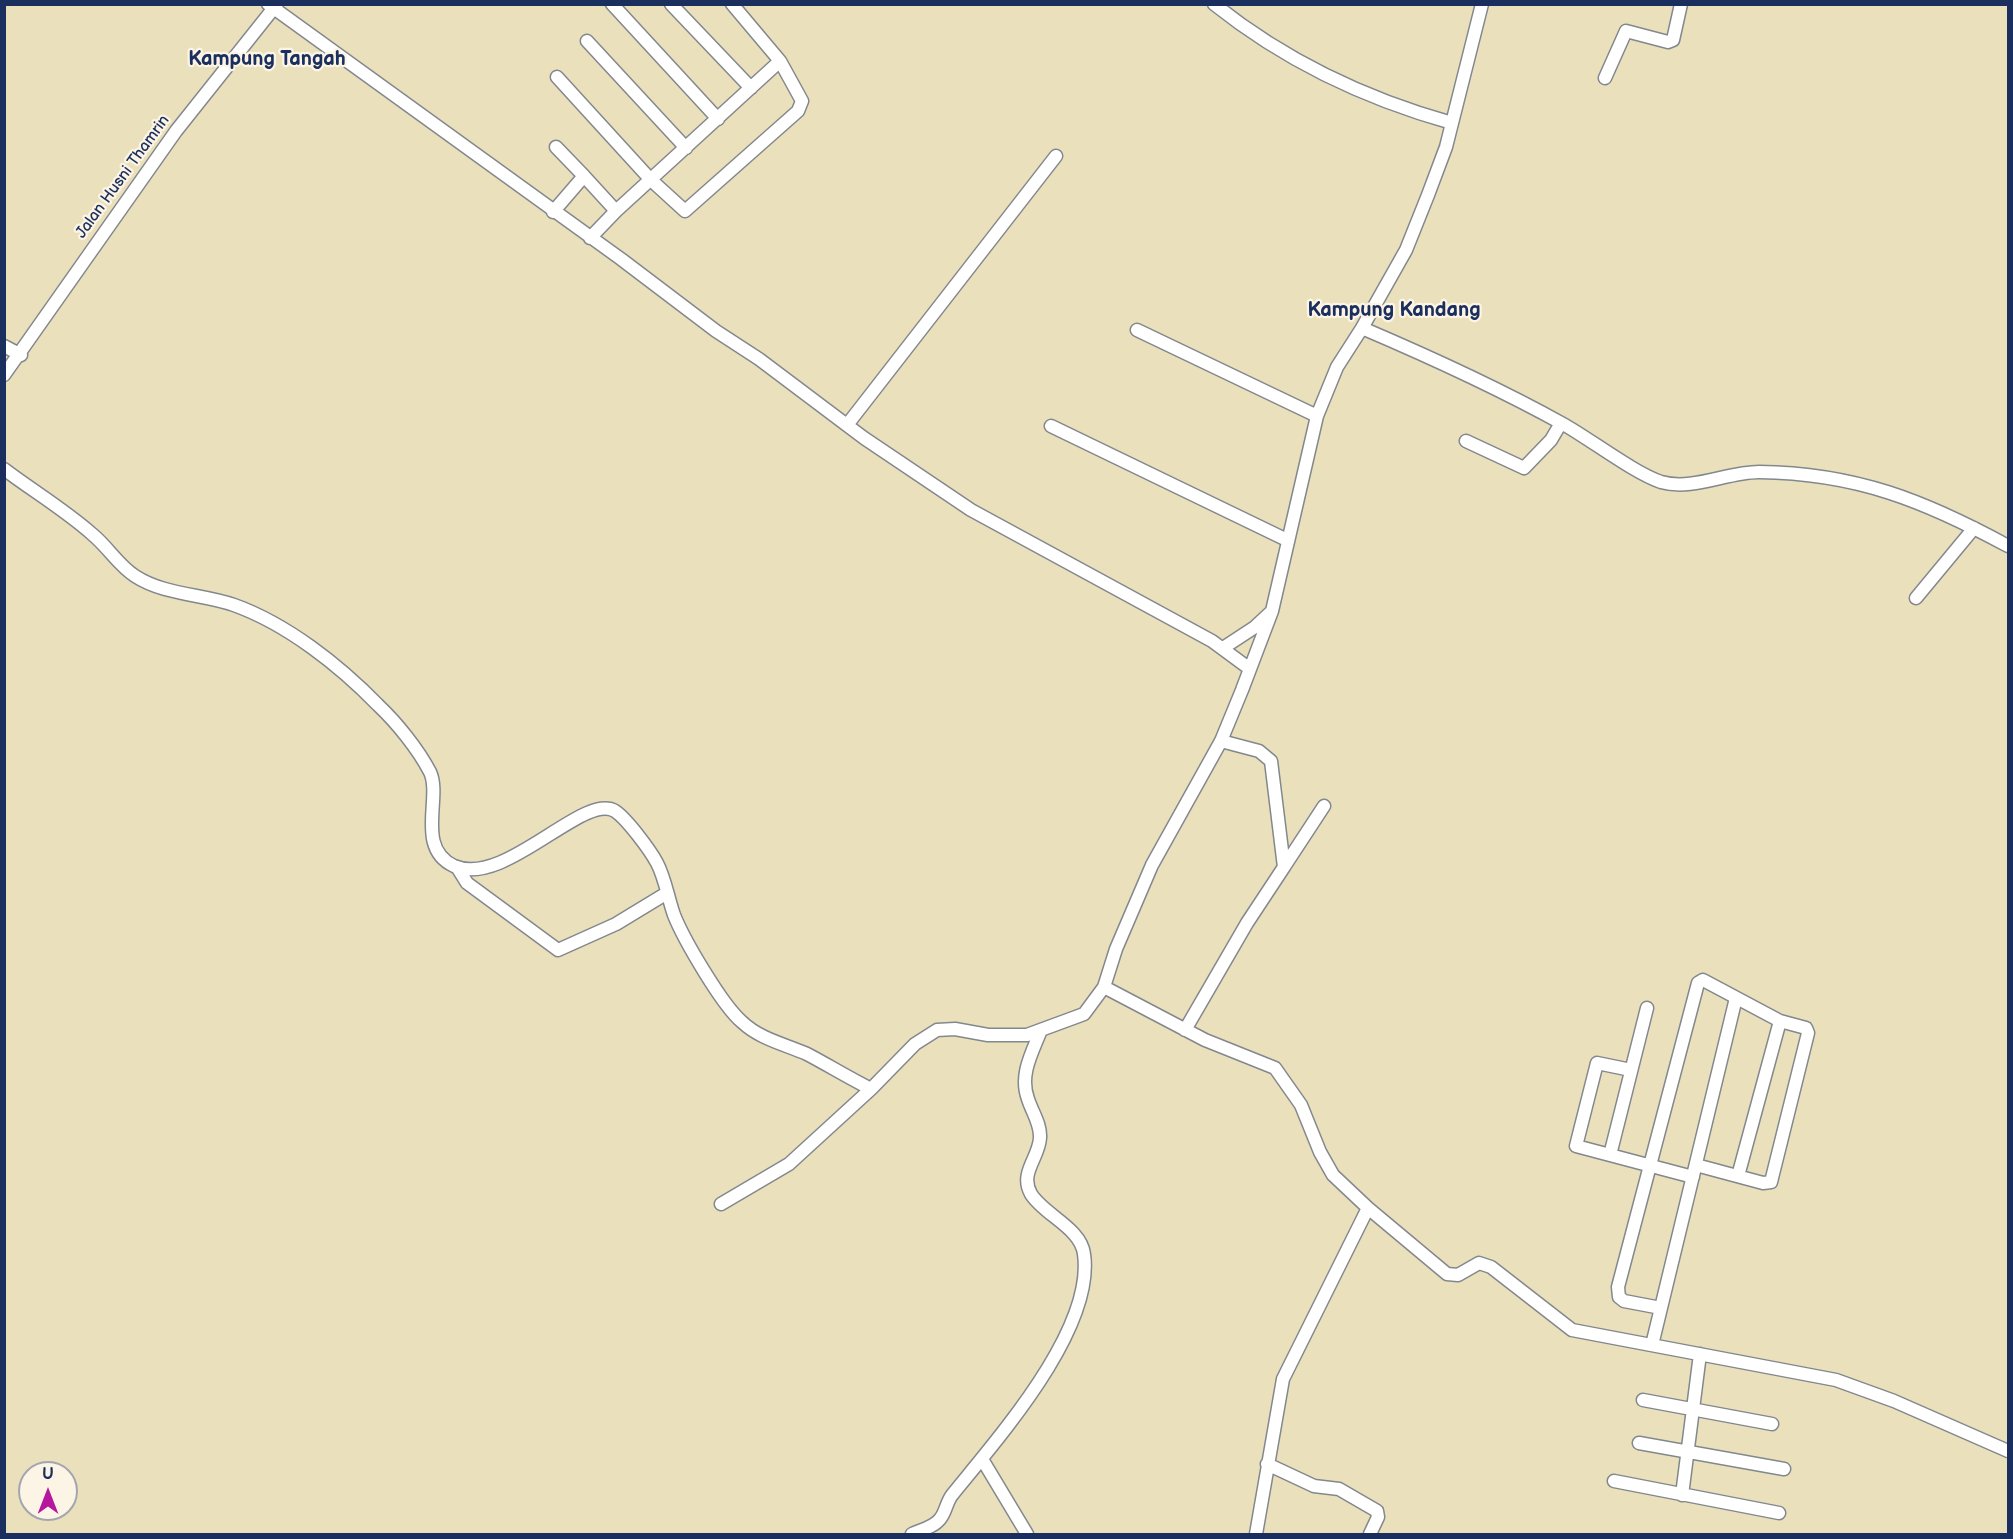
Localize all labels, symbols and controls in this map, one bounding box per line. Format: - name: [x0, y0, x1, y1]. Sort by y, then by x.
- district label: Kampung Tangah: [188, 48, 346, 72]
- street label: Jalan Husni Thamrin: [72, 112, 174, 242]
- district label: Kampung Kandang: [1308, 299, 1480, 323]
- north arrow: [18, 1461, 78, 1521]
- text: U: [42, 1465, 54, 1484]

